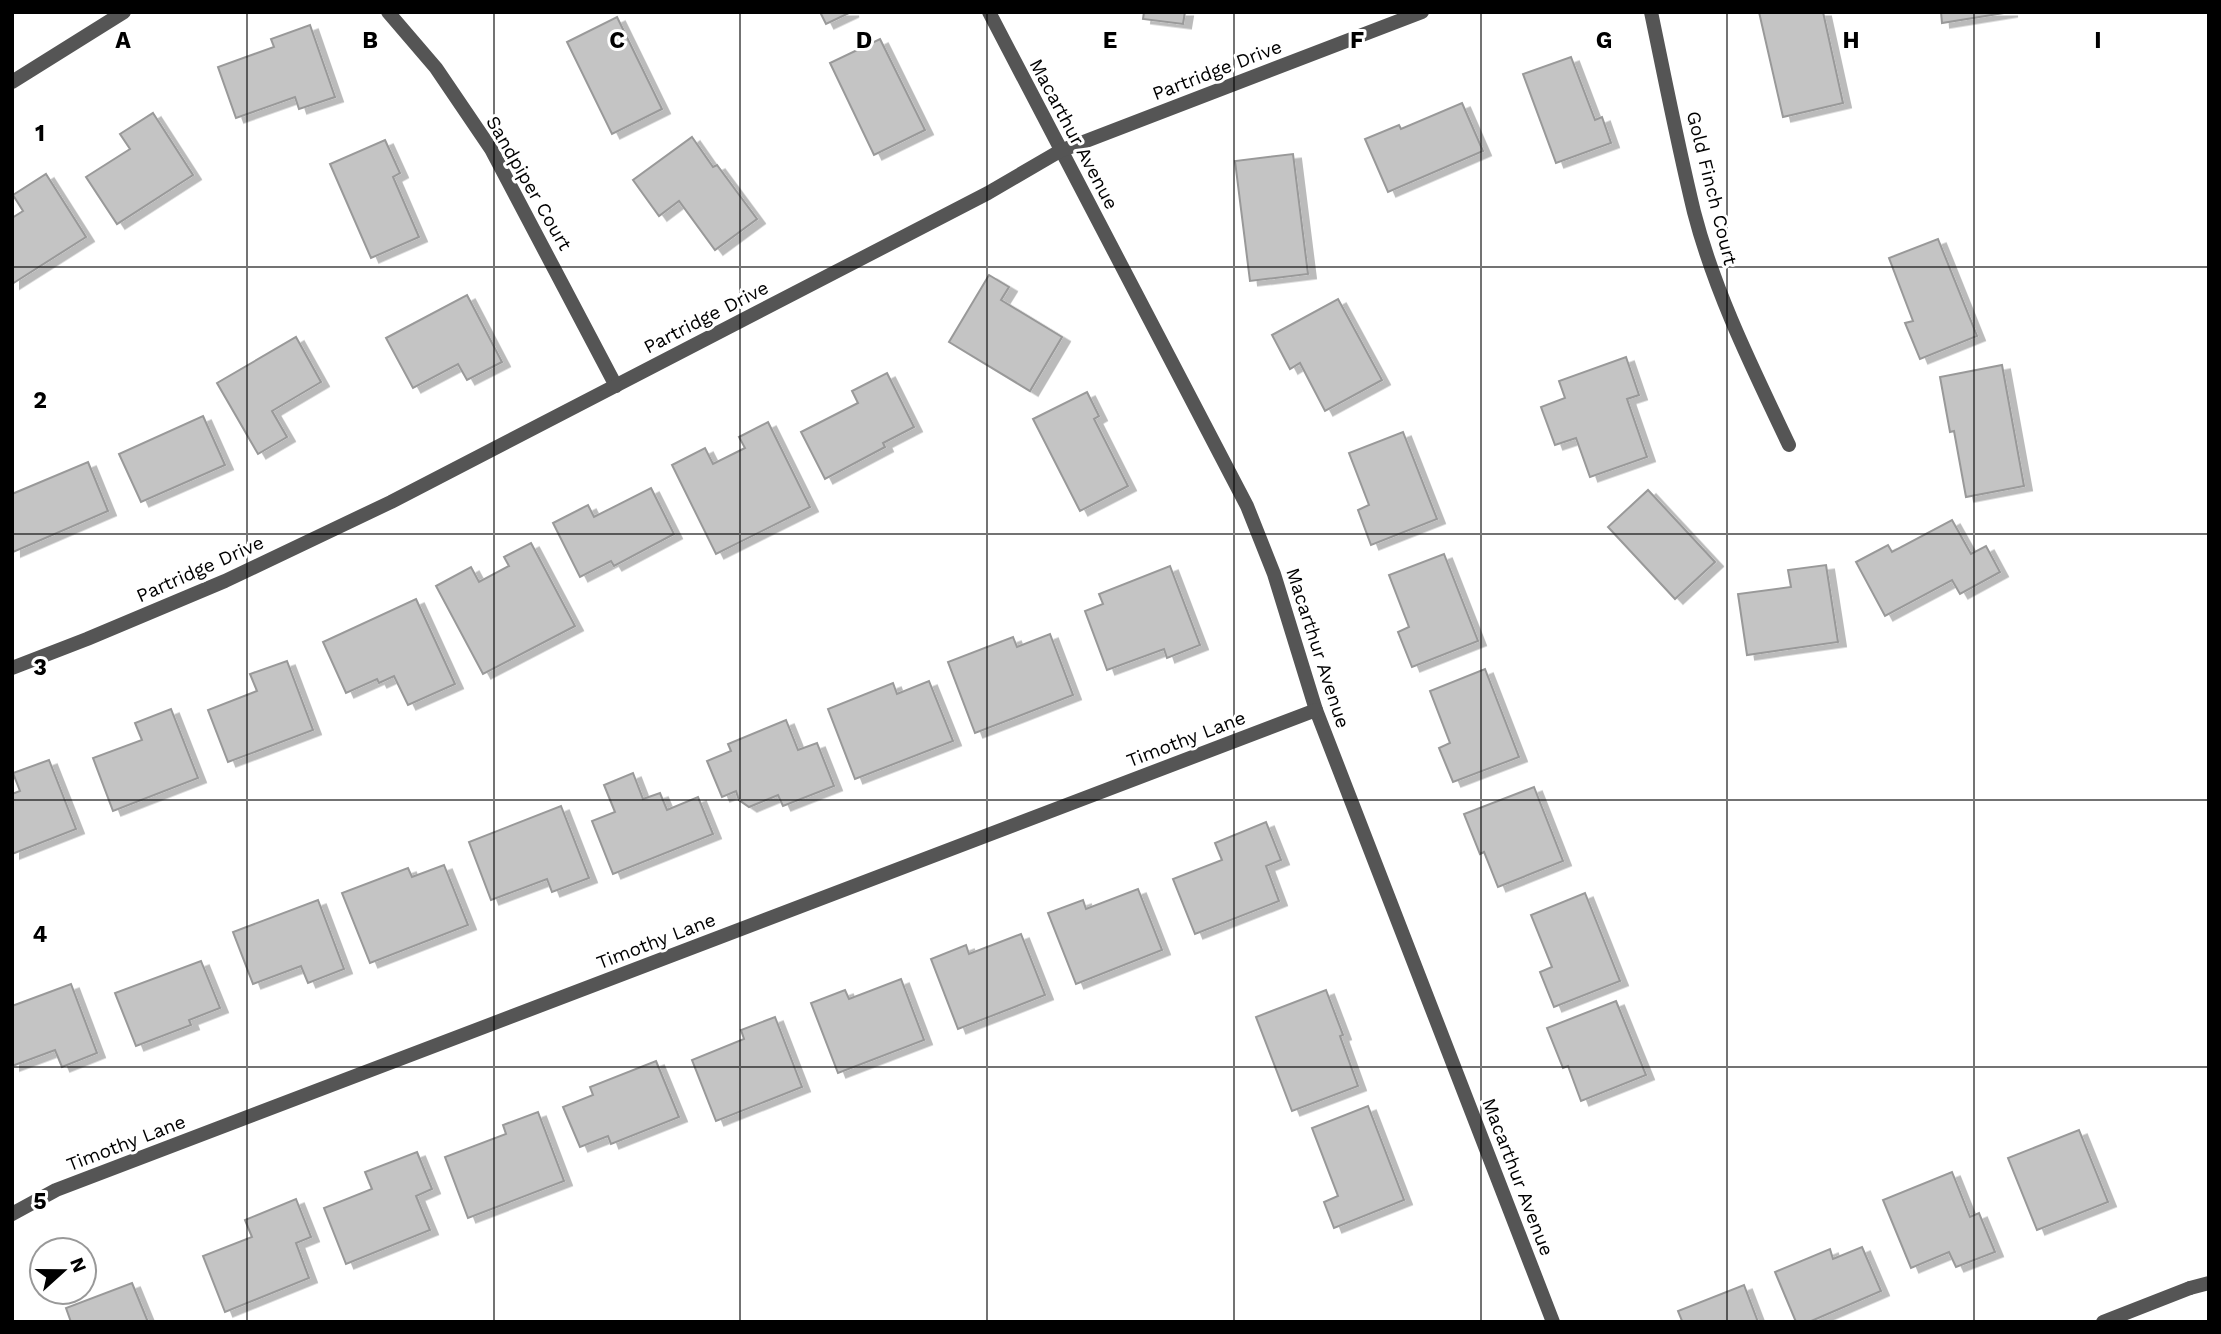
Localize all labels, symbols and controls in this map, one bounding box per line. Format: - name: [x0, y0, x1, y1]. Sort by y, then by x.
- text: A: [115, 27, 131, 54]
- text: B: [362, 27, 378, 54]
- text: C: [609, 27, 625, 54]
- text: D: [856, 27, 872, 54]
- text: E: [1103, 27, 1117, 54]
- text: F: [1350, 27, 1364, 54]
- text: G: [1596, 27, 1612, 54]
- text: H: [1842, 27, 1860, 54]
- text: I: [2094, 27, 2102, 54]
- street label: Partridge Drive: [1149, 35, 1285, 105]
- street label: Macarthur Avenue: [1025, 55, 1123, 213]
- street label: Gold Finch Court: [1682, 109, 1742, 267]
- street label: Sandpiper Court: [481, 112, 577, 254]
- text: 1: [35, 120, 45, 147]
- street label: Partridge Drive: [640, 276, 772, 358]
- text: 2: [33, 387, 47, 414]
- street label: Partridge Drive: [133, 531, 267, 607]
- street label: Macarthur Avenue: [1281, 565, 1355, 731]
- text: 3: [33, 654, 47, 681]
- street label: Timothy Lane: [1123, 706, 1249, 772]
- street label: Timothy Lane: [593, 908, 719, 974]
- text: 4: [33, 921, 48, 948]
- street label: Macarthur Avenue: [1477, 1095, 1559, 1259]
- street label: Timothy Lane: [63, 1110, 189, 1176]
- text: 5: [33, 1188, 47, 1215]
- north arrow: [28, 1236, 98, 1306]
- text: N: [65, 1254, 92, 1276]

